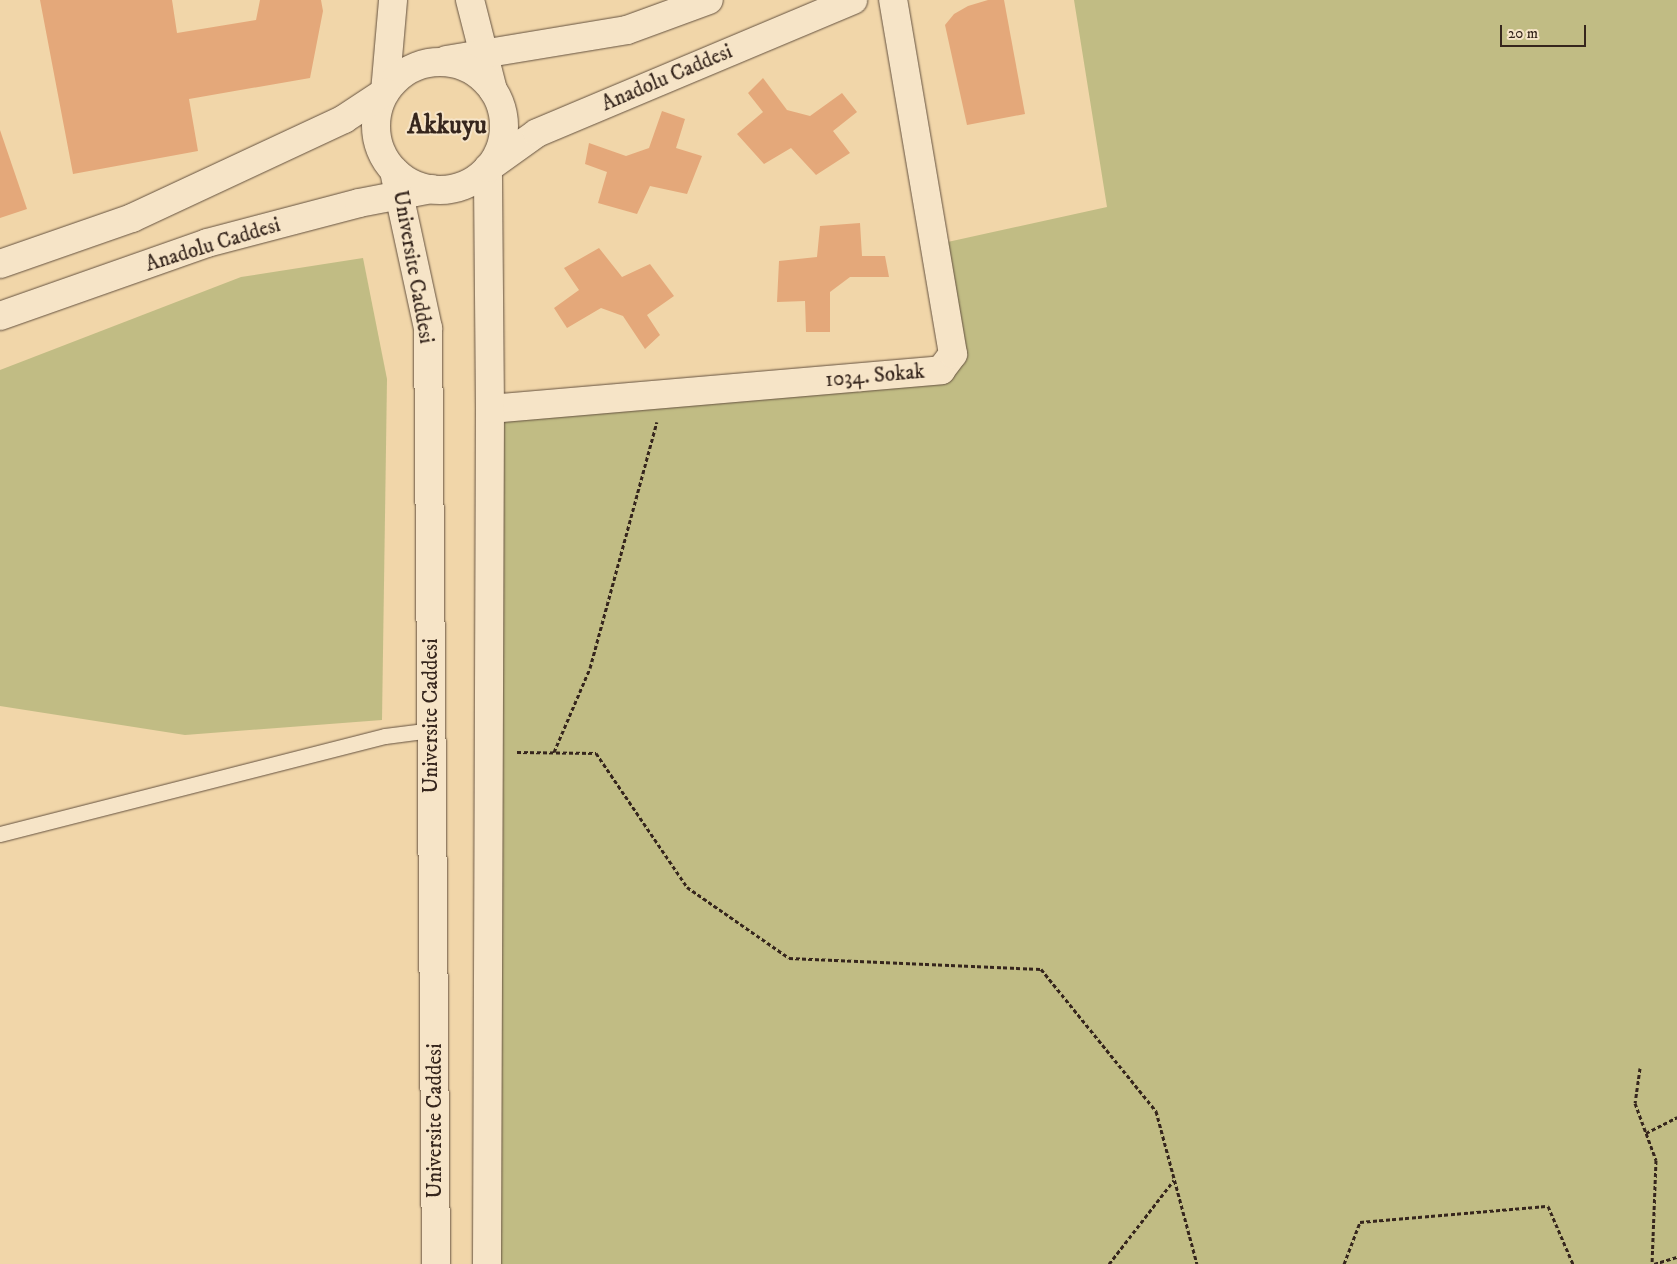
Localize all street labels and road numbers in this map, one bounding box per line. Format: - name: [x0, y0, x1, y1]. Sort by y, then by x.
- street label: Anadolu Caddesi: [598, 39, 736, 117]
- street label: Universite Caddesi: [387, 188, 439, 346]
- street label: Anadolu Caddesi: [143, 213, 283, 277]
- street label: 1034. Sokak: [824, 359, 926, 393]
- street label: Universite Caddesi: [418, 638, 444, 794]
- street label: Universite Caddesi: [422, 1043, 448, 1199]

